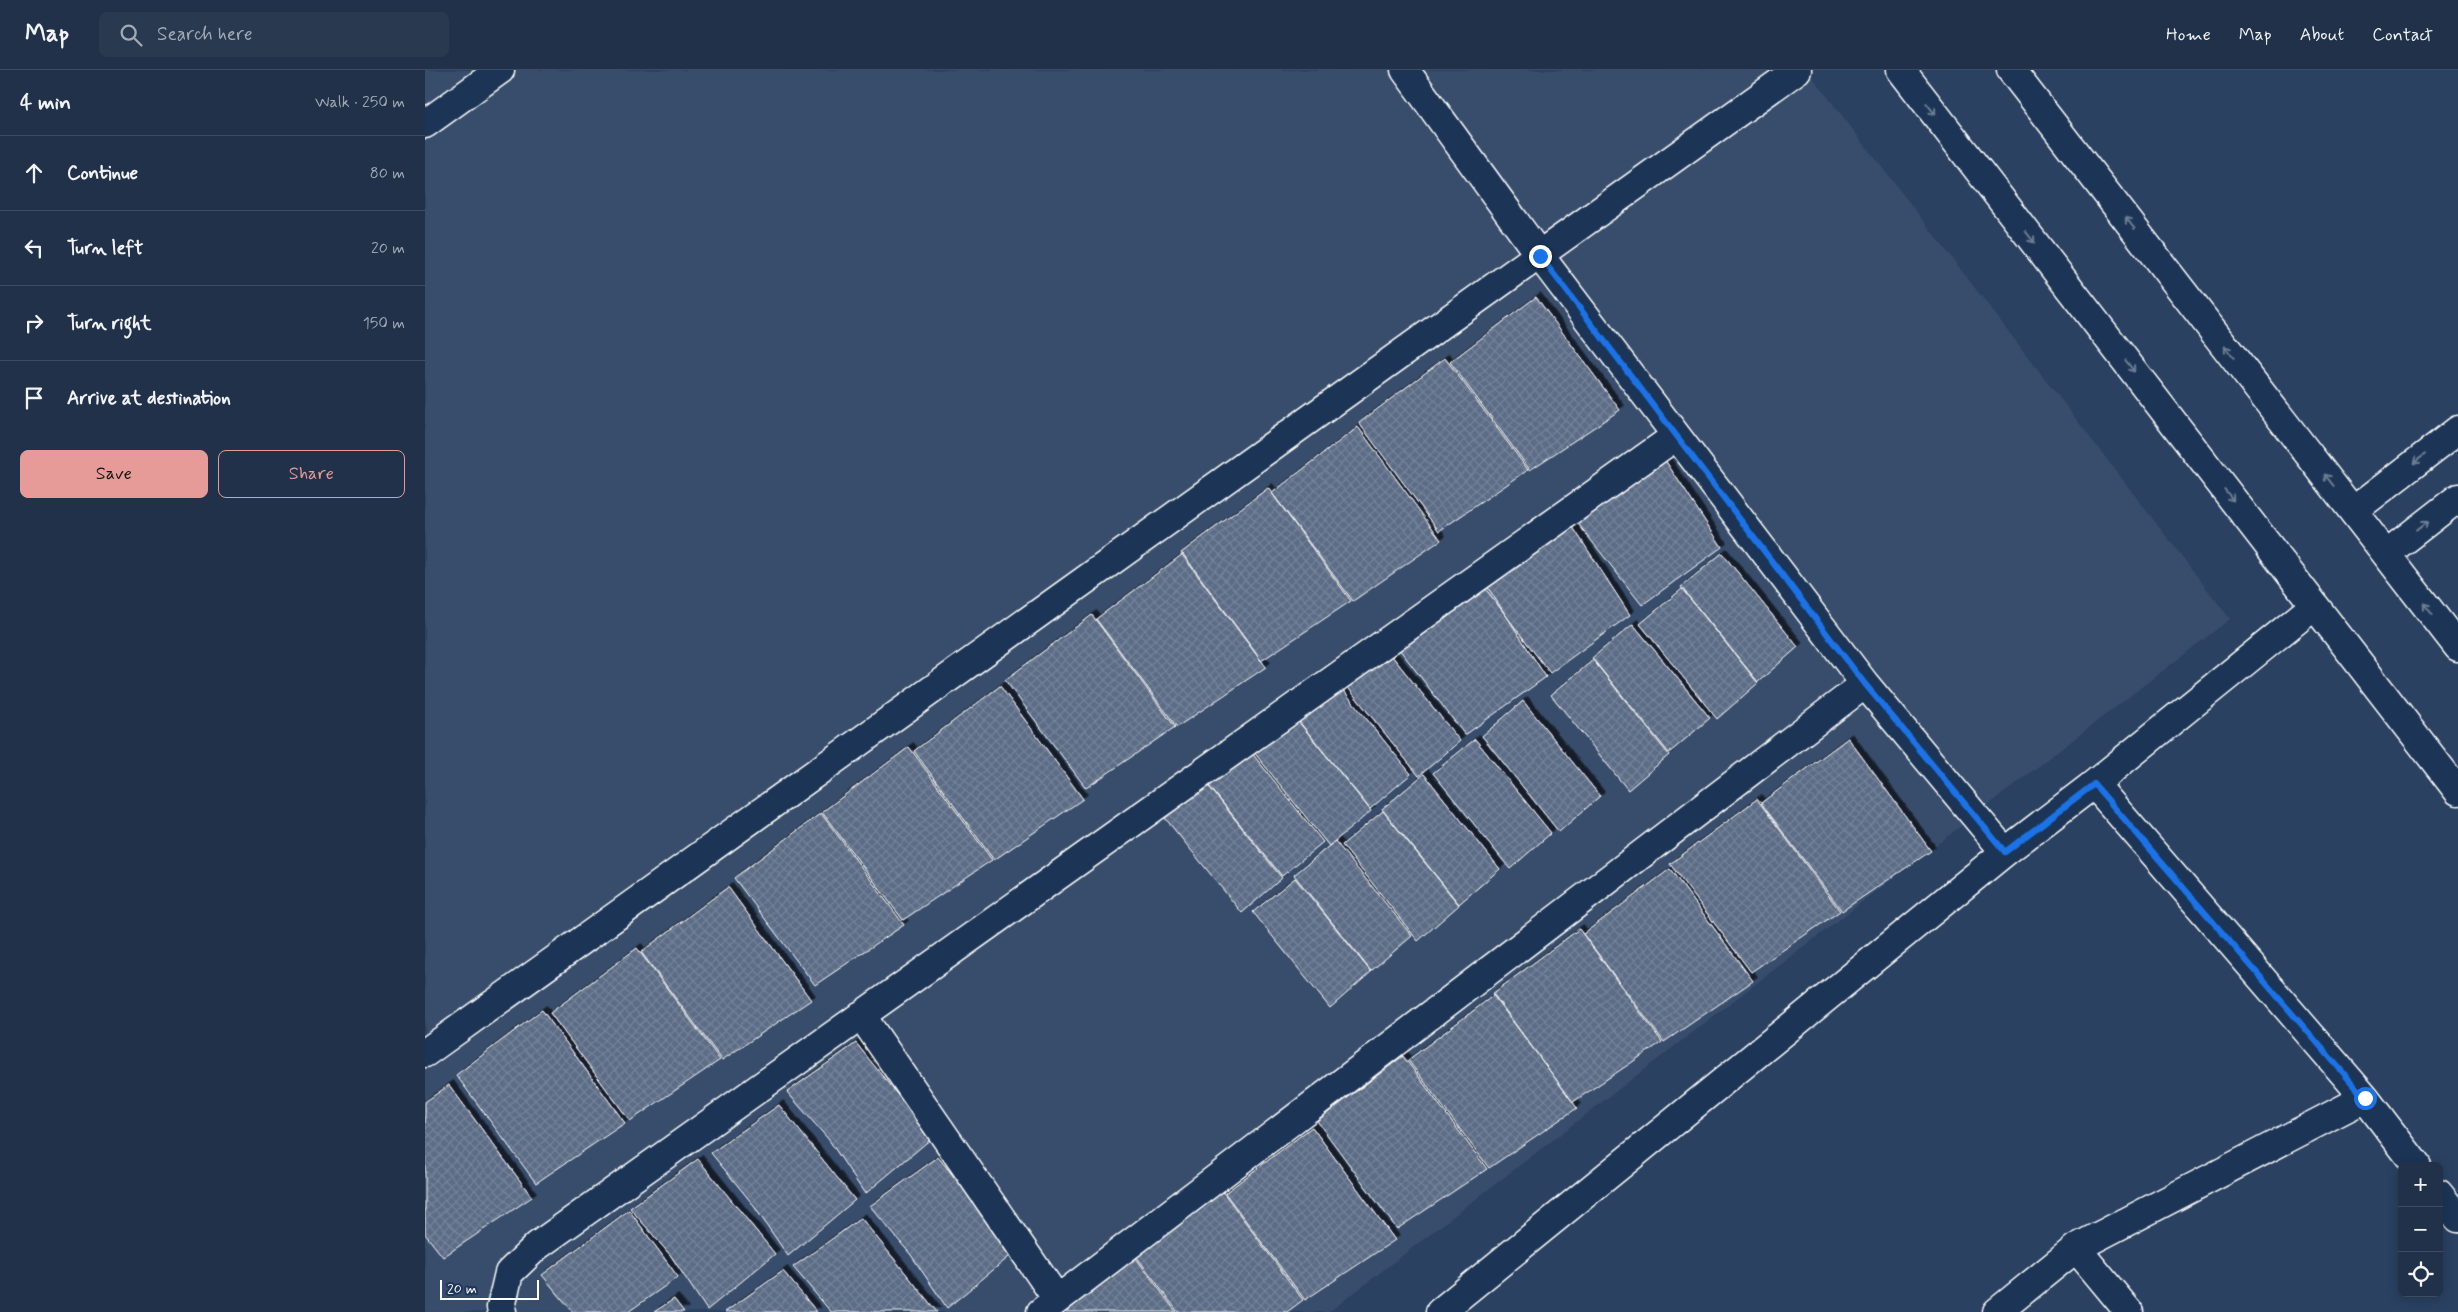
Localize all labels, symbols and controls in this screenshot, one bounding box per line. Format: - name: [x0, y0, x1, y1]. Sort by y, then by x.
- search box: [99, 12, 449, 57]
- text: Map: [25, 19, 69, 50]
- icon: search: [117, 21, 145, 49]
- text: Search here: [157, 22, 253, 47]
- text: Home: [2166, 23, 2211, 47]
- text: Map: [2239, 23, 2272, 47]
- text: About: [2300, 23, 2344, 47]
- text: Contact: [2372, 23, 2433, 47]
- text: 4 min: [20, 89, 71, 117]
- text: Walk · 250 m: [315, 92, 405, 113]
- one-way arrow: [1926, 102, 1936, 116]
- icon: ahead: [20, 159, 48, 187]
- text: Continue: [67, 161, 138, 186]
- text: 80 m: [370, 163, 405, 184]
- one-way arrow: [2125, 216, 2135, 230]
- one-way arrow: [2025, 230, 2036, 243]
- icon: left: [20, 234, 48, 262]
- text: Turn left: [67, 236, 143, 261]
- text: 20 m: [371, 238, 405, 259]
- route end: [1529, 245, 1552, 268]
- icon: right: [20, 309, 48, 337]
- text: Turn right: [67, 311, 151, 336]
- text: 150 m: [363, 313, 405, 334]
- one-way arrow: [2224, 346, 2235, 359]
- one-way arrow: [2124, 359, 2135, 372]
- icon: arrive: [20, 384, 48, 412]
- text: Arrive at destination: [67, 386, 231, 411]
- button: Save: [20, 450, 208, 498]
- button: Share: [218, 450, 405, 498]
- one-way arrow: [2413, 454, 2426, 465]
- one-way arrow: [2323, 474, 2334, 487]
- one-way arrow: [2223, 488, 2234, 501]
- one-way arrow: [2415, 520, 2428, 531]
- one-way arrow: [2423, 603, 2434, 616]
- route start: [2354, 1087, 2377, 1110]
- map controls: [2398, 1162, 2443, 1297]
- button: +: [2398, 1162, 2443, 1207]
- button: −: [2398, 1207, 2443, 1252]
- button: locate: [2398, 1252, 2443, 1297]
- scale bar: [440, 1277, 539, 1300]
- text: 20 m: [447, 1280, 477, 1298]

